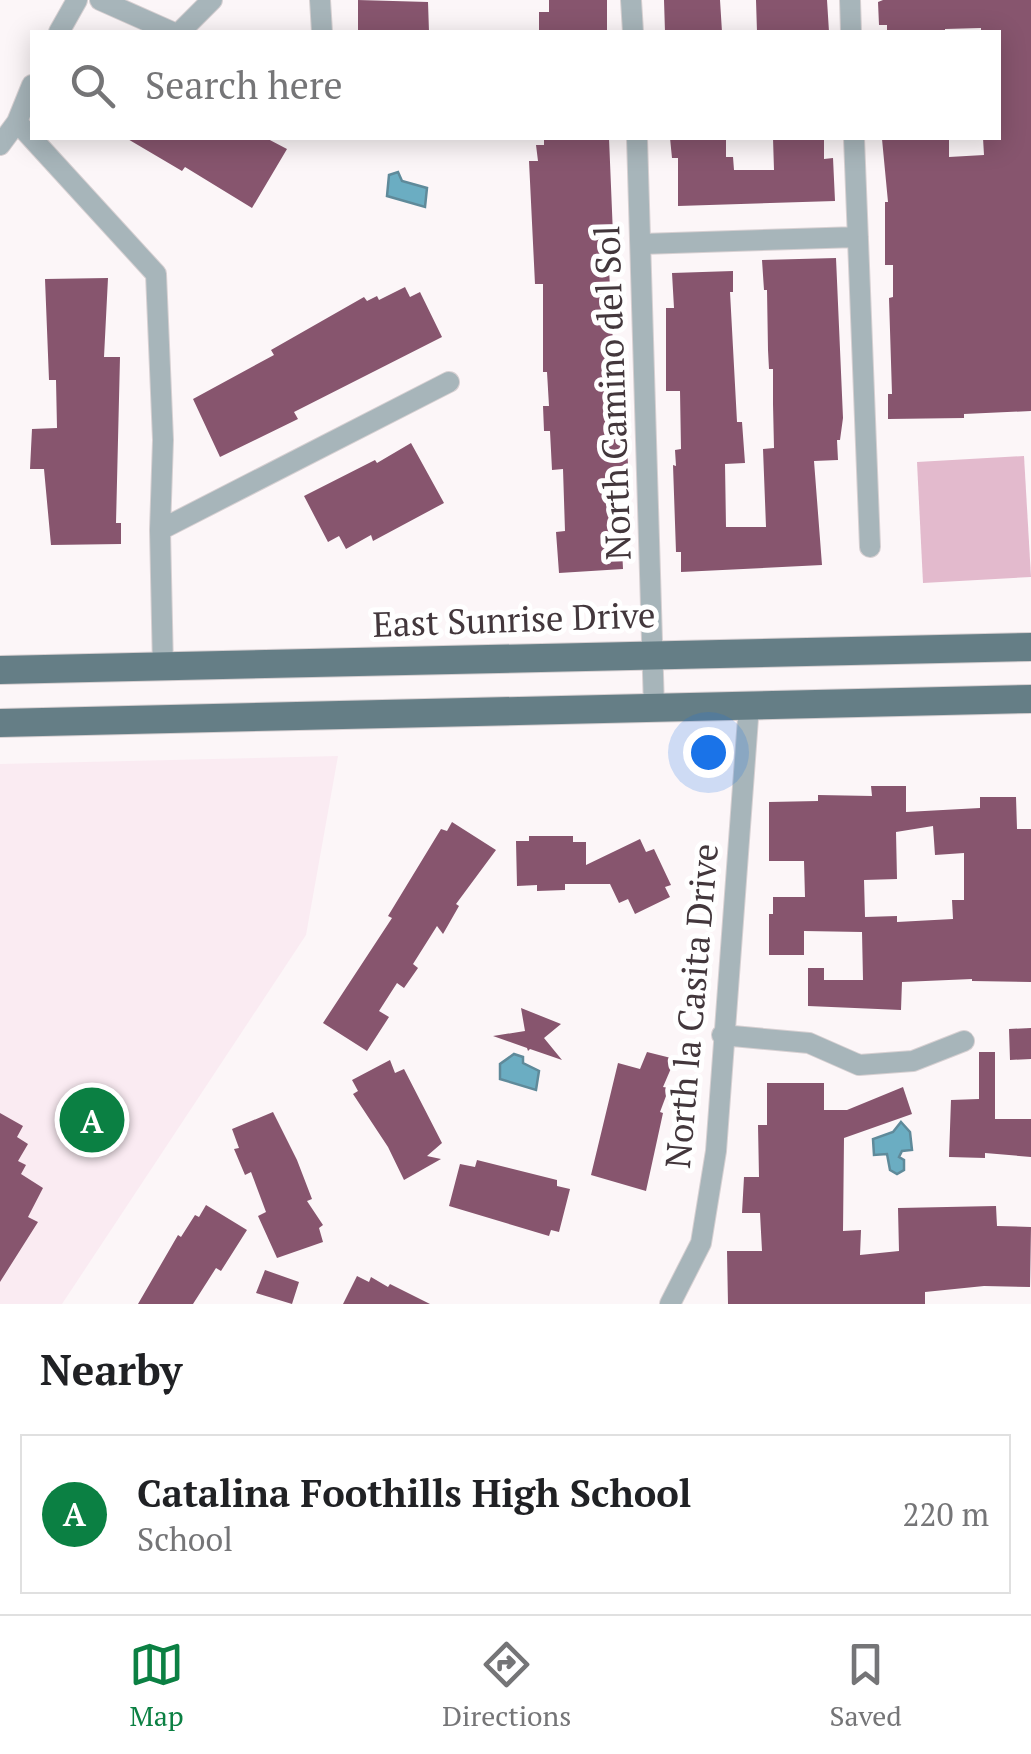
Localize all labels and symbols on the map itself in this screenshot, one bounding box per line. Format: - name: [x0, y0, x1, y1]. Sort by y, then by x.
- street label: North Camino del Sol: [583, 225, 641, 561]
- street label: East Sunrise Drive: [372, 591, 656, 647]
- your location: [683, 727, 734, 778]
- street label: North la Casita Drive: [654, 842, 728, 1170]
- pin: A: [59, 1082, 124, 1158]

